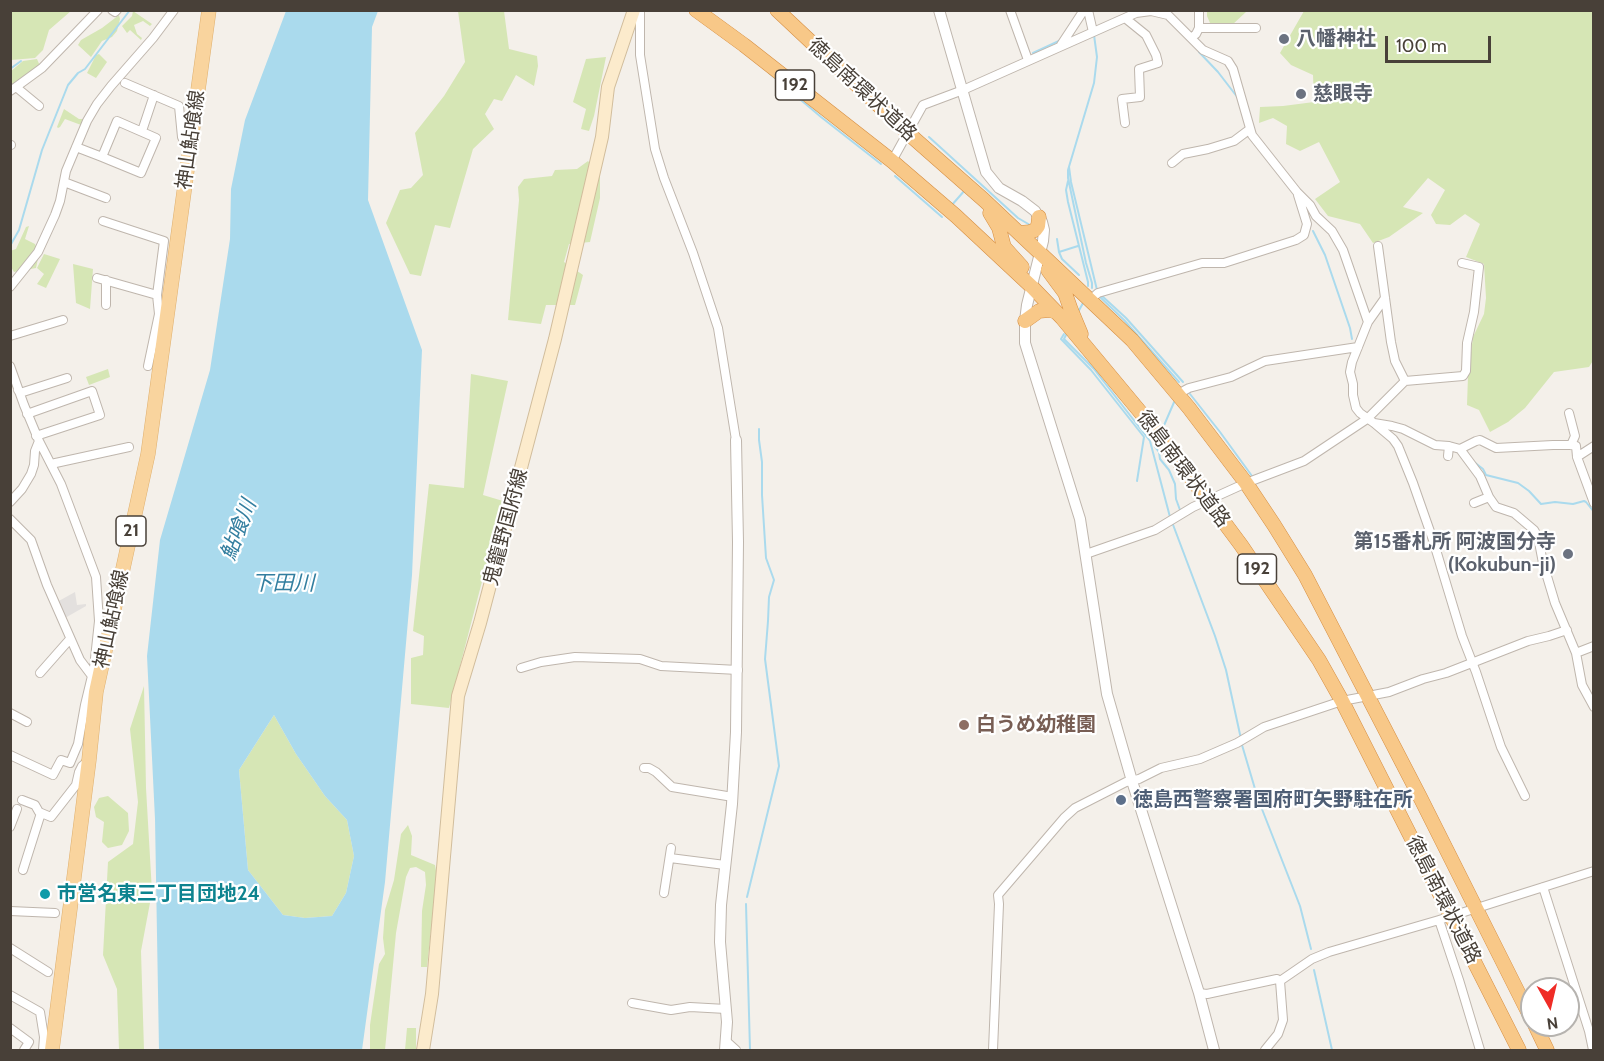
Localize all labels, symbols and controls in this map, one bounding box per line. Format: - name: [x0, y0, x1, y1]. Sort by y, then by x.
- scale bar: [1388, 24, 1494, 62]
- place label: 八幡神社: [1296, 27, 1376, 51]
- marker: 八幡神社: [1277, 32, 1291, 46]
- street label: 徳島南環状道路: [803, 33, 921, 147]
- text: 100 m: [1396, 35, 1447, 57]
- road number: 192: [776, 70, 814, 100]
- place label: 慈眼寺: [1313, 82, 1373, 106]
- marker: 慈眼寺: [1294, 87, 1308, 101]
- street label: 神山鮎喰線: [172, 89, 210, 191]
- street label: 徳島南環状道路: [1131, 406, 1235, 532]
- street label: 鬼籠野国府線: [479, 466, 533, 588]
- water label: 鮎喰川: [216, 496, 262, 564]
- road number: 21: [116, 516, 146, 546]
- place label: 第15番札所 阿波国分寺 (Kokubun-ji): [1353, 530, 1556, 577]
- marker: 第15番札所 阿波国分寺 (Kokubun-ji): [1561, 547, 1575, 561]
- road number: 192: [1238, 554, 1276, 584]
- street label: 神山鮎喰線: [90, 568, 134, 670]
- water label: 下田川: [252, 571, 314, 597]
- place label: 白うめ幼稚園: [976, 713, 1096, 737]
- marker: 白うめ幼稚園: [957, 718, 971, 732]
- place label: 徳島西警察署国府町矢野駐在所: [1133, 788, 1413, 812]
- marker: 徳島西警察署国府町矢野駐在所: [1114, 793, 1128, 807]
- street label: 徳島南環状道路: [1401, 832, 1485, 968]
- place label: 市営名東三丁目団地24: [57, 882, 260, 906]
- marker: 市営名東三丁目団地24: [38, 887, 52, 901]
- north arrow: [1520, 977, 1580, 1037]
- text: N: [1545, 1013, 1559, 1034]

